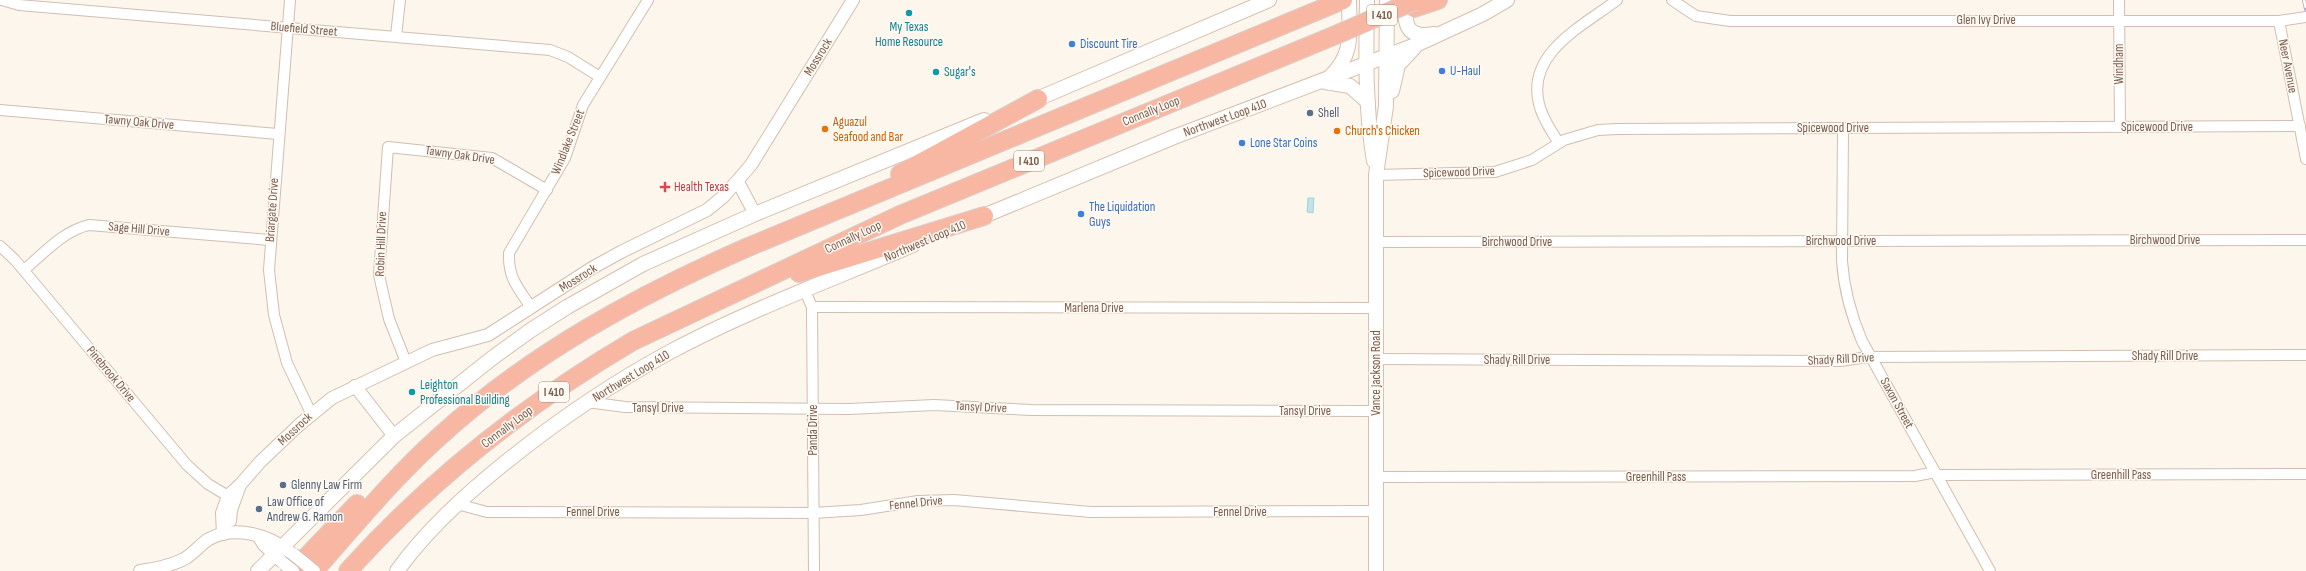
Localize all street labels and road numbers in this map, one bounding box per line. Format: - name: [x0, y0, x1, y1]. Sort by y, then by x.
- road number: I 410: [1367, 5, 1397, 25]
- street label: Glen Ivy Drive: [1956, 12, 2016, 28]
- street label: Bluefield Street: [270, 18, 338, 40]
- street label: Mossrock: [800, 35, 836, 79]
- street label: Neer Avenue: [2275, 38, 2301, 94]
- street label: Windham: [2111, 44, 2127, 84]
- street label: Connally Loop: [1120, 92, 1182, 130]
- street label: Northwest Loop 410: [1181, 95, 1269, 140]
- street label: Windlake Street: [548, 107, 588, 177]
- street label: Tawny Oak Drive: [103, 111, 175, 133]
- street label: Spicewood Drive: [2121, 119, 2193, 135]
- street label: Spicewood Drive: [1797, 120, 1869, 136]
- street label: Tawny Oak Drive: [424, 142, 496, 168]
- road number: I 410: [1014, 151, 1044, 171]
- street label: Spicewood Drive: [1423, 163, 1495, 181]
- street label: Briargate Drive: [262, 177, 282, 243]
- street label: Robin Hill Drive: [372, 211, 390, 277]
- street label: Northwest Loop 410: [882, 216, 969, 265]
- street label: Connally Loop: [822, 217, 884, 257]
- street label: Sage Hill Drive: [108, 218, 170, 240]
- street label: Birchwood Drive: [2130, 232, 2200, 248]
- street label: Birchwood Drive: [1806, 233, 1876, 249]
- street label: Birchwood Drive: [1482, 234, 1552, 250]
- street label: Mossrock: [556, 260, 600, 296]
- street label: Marlena Drive: [1064, 300, 1124, 316]
- street label: Vance Jackson Road: [1368, 330, 1384, 416]
- street label: Pinebrook Drive: [83, 343, 139, 405]
- street label: Northwest Loop 410: [589, 347, 673, 405]
- street label: Shady Rill Drive: [2132, 348, 2198, 364]
- street label: Shady Rill Drive: [1807, 349, 1875, 369]
- street label: Shady Rill Drive: [1484, 352, 1550, 368]
- street label: Saxon Street: [1877, 375, 1918, 431]
- road number: I 410: [539, 382, 569, 402]
- street label: Tansyl Drive: [955, 398, 1007, 416]
- street label: Tansyl Drive: [632, 400, 684, 416]
- street label: Connally Loop: [478, 402, 536, 452]
- street label: Tansyl Drive: [1279, 403, 1331, 419]
- street label: Panda Drive: [805, 404, 821, 456]
- street label: Mossrock: [274, 409, 316, 449]
- street label: Greenhill Pass: [2091, 467, 2152, 483]
- street label: Greenhill Pass: [1626, 469, 1687, 485]
- street label: Fennel Drive: [889, 492, 943, 514]
- street label: Fennel Drive: [566, 504, 620, 520]
- street label: Fennel Drive: [1213, 504, 1267, 520]

